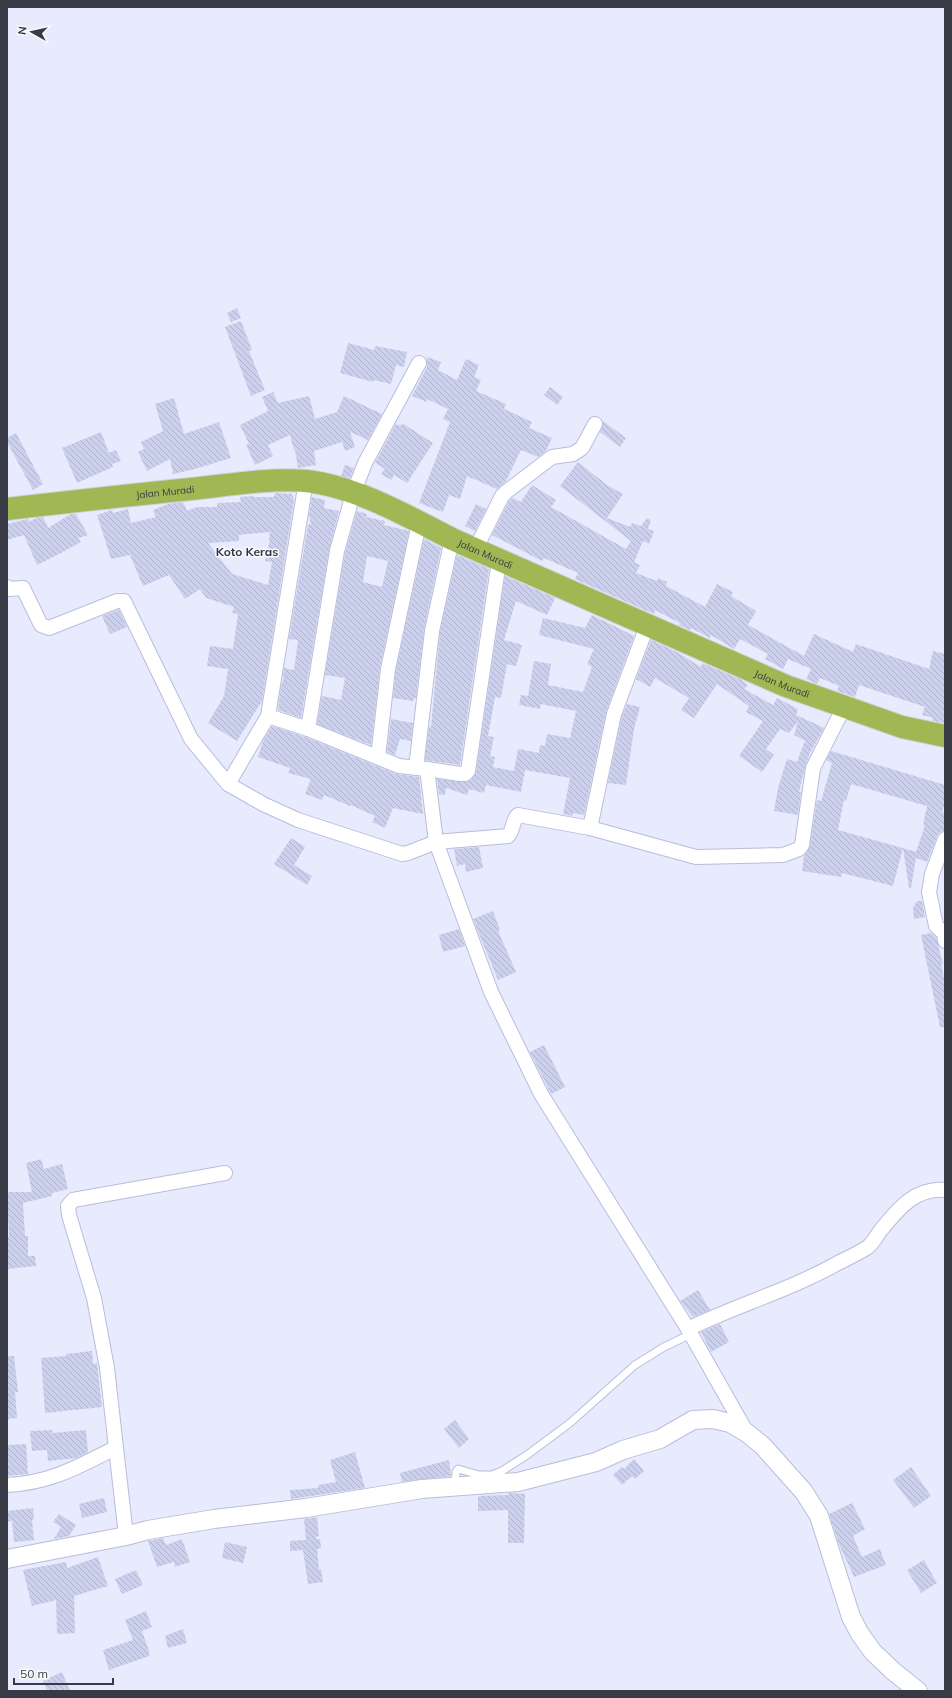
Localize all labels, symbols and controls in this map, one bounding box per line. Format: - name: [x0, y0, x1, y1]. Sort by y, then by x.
- north arrow: [12, 12, 52, 52]
- text: N: [15, 26, 30, 36]
- street label: Jalan Muradi: [135, 483, 195, 502]
- street label: Jalan Muradi: [456, 536, 515, 572]
- district label: Koto Keras: [216, 544, 278, 559]
- street label: Jalan Muradi: [752, 667, 811, 701]
- scale bar: [14, 1660, 113, 1686]
- text: 50 m: [20, 1666, 48, 1681]

